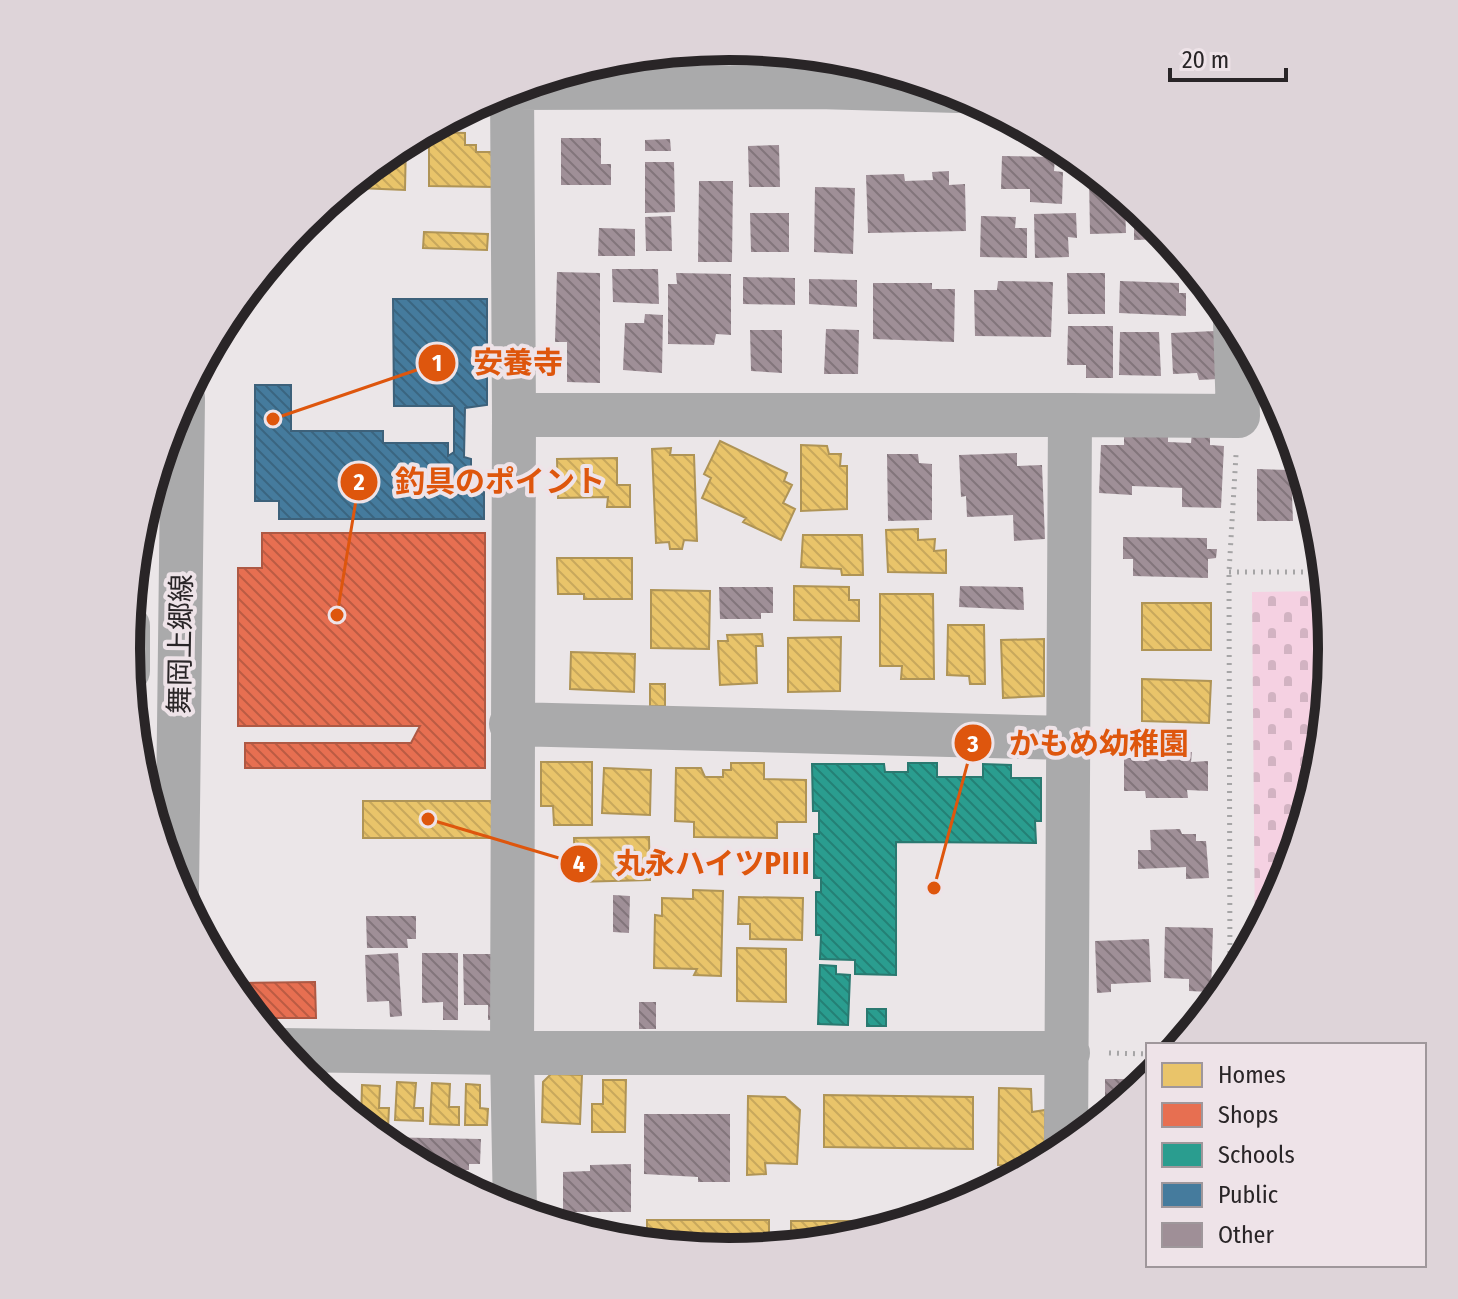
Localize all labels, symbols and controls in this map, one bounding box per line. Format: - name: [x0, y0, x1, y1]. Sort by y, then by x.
- scale bar: [1170, 32, 1286, 82]
- text: 20 m: [1182, 46, 1229, 74]
- callout: 安養寺: [417, 336, 579, 390]
- text: 安養寺: [473, 345, 563, 381]
- text: 1: [432, 349, 442, 377]
- callout: 釣具のポイント: [339, 455, 621, 509]
- text: 釣具のポイント: [395, 464, 605, 500]
- text: 2: [352, 468, 365, 496]
- street label: 舞岡上郷線: [163, 574, 198, 714]
- callout: かもめ幼稚園: [953, 716, 1205, 770]
- text: かもめ幼稚園: [1009, 726, 1189, 762]
- text: 3: [966, 730, 979, 758]
- callout: 丸永ハイツPⅢ: [559, 837, 827, 891]
- text: 丸永ハイツPⅢ: [615, 846, 811, 882]
- text: 4: [573, 850, 585, 878]
- legend: [1146, 1043, 1426, 1267]
- text: Homes: [1218, 1061, 1286, 1089]
- text: Shops: [1218, 1101, 1278, 1129]
- text: Schools: [1218, 1141, 1295, 1169]
- text: Public: [1218, 1181, 1278, 1209]
- text: Other: [1218, 1221, 1274, 1249]

